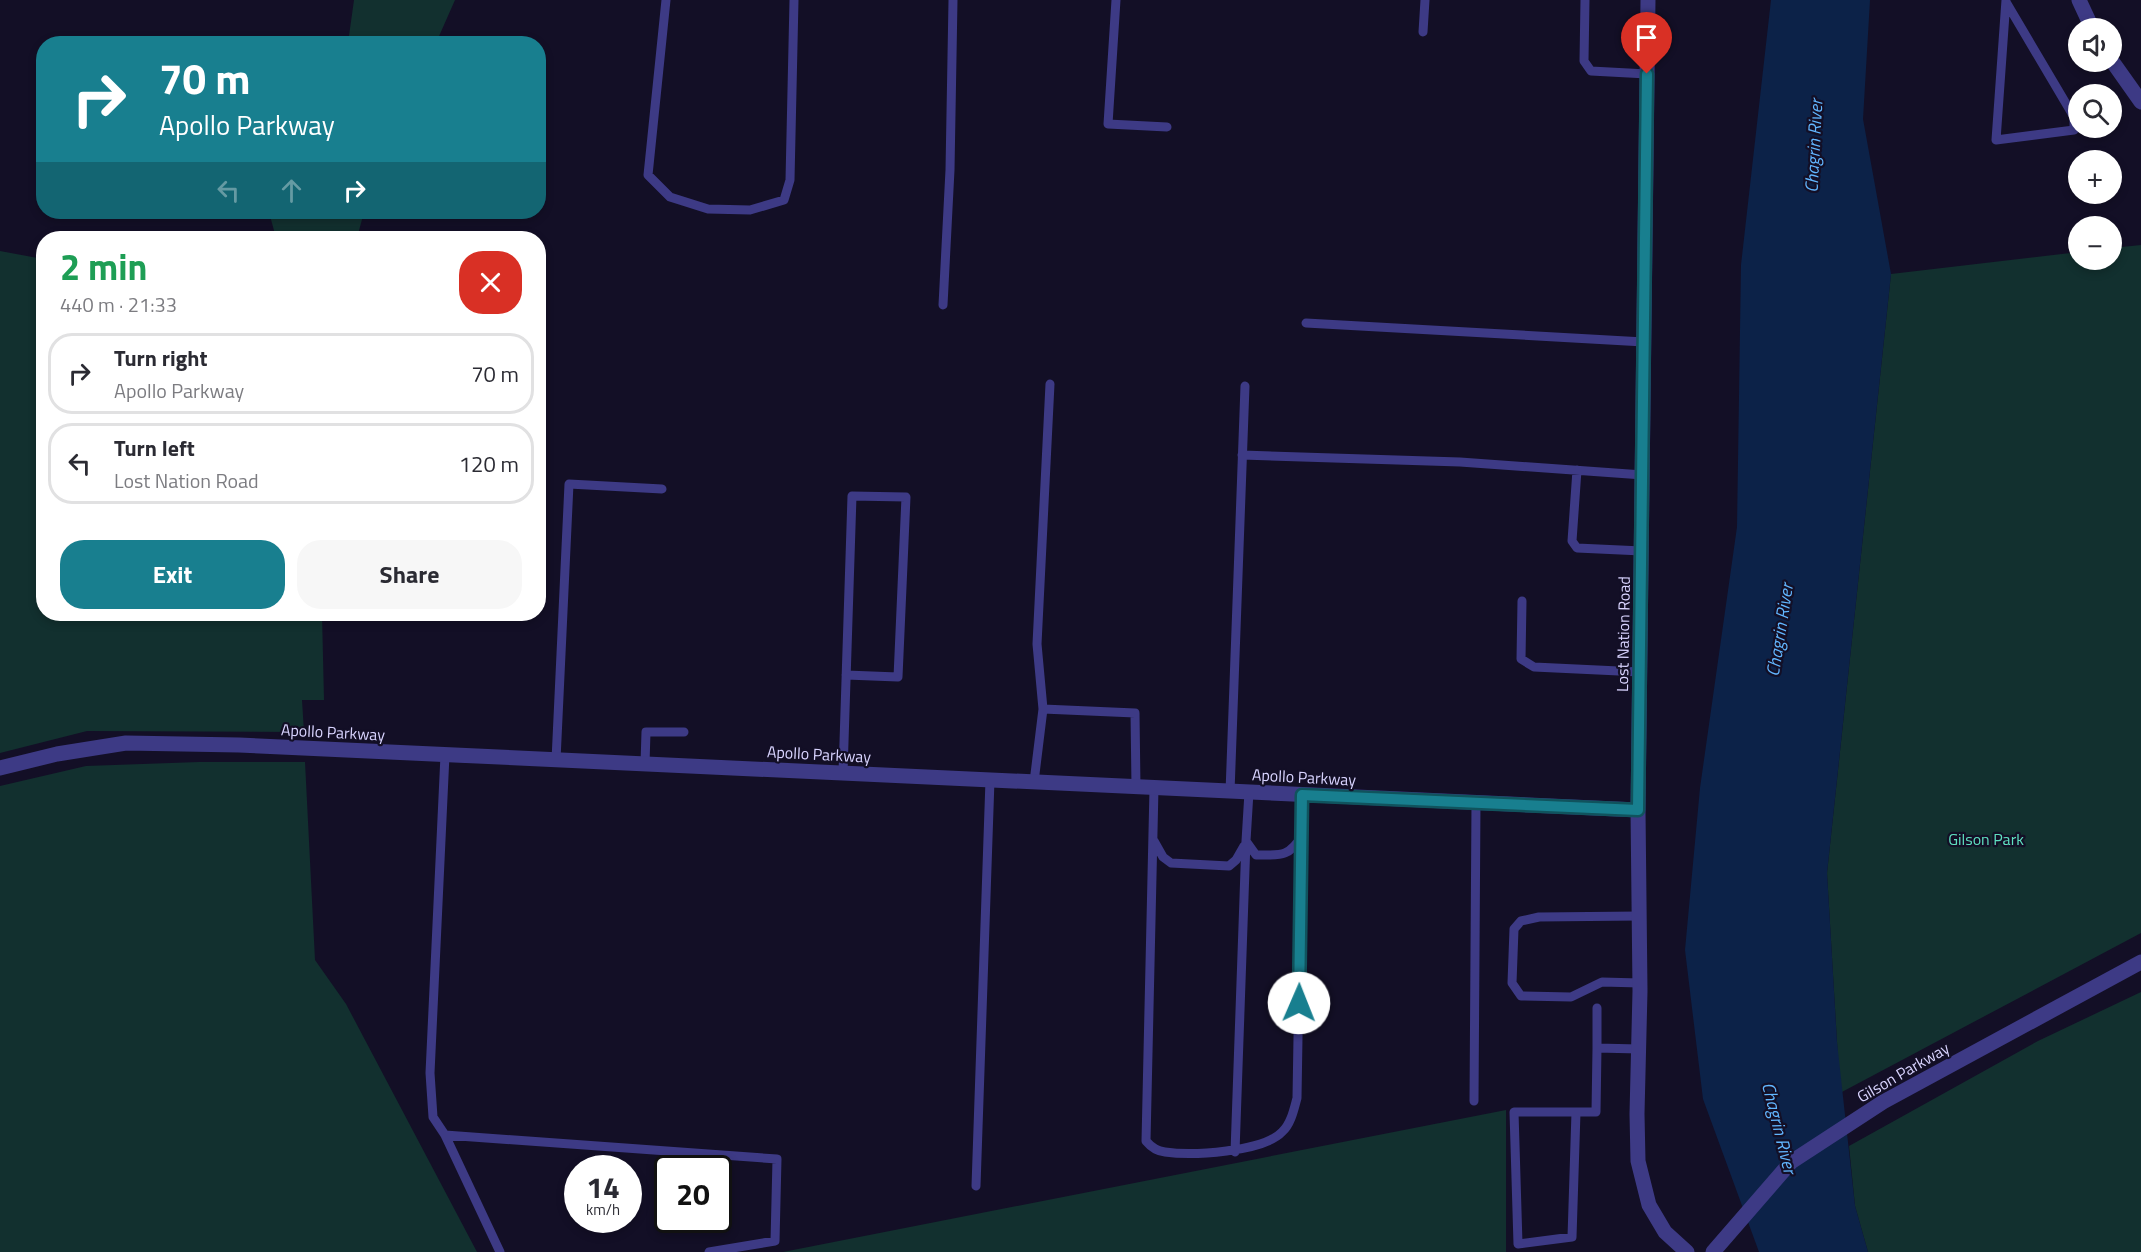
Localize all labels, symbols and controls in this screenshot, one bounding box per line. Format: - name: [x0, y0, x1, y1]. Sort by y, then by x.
- pin: [1621, 12, 1672, 74]
- map controls: [2068, 18, 2122, 270]
- button: sound: [2068, 18, 2122, 72]
- icon: arrive: [1630, 21, 1663, 54]
- text: 70 m: [159, 46, 251, 110]
- icon: right: [60, 60, 138, 138]
- button: search: [2068, 84, 2122, 138]
- water label: Chagrin River: [1798, 96, 1830, 193]
- text: Apollo Parkway: [159, 104, 335, 145]
- button: +: [2068, 150, 2122, 204]
- icon: left: [212, 174, 245, 207]
- icon: ahead: [275, 174, 308, 207]
- icon: right: [338, 174, 371, 207]
- button: −: [2068, 216, 2122, 270]
- text: 2 min: [60, 239, 147, 294]
- button: close: [459, 251, 522, 314]
- text: 440 m · 21:33: [60, 289, 177, 320]
- text: Turn right: [114, 341, 208, 375]
- icon: right: [63, 357, 96, 390]
- text: 70 m: [471, 357, 519, 391]
- text: Apollo Parkway: [114, 375, 244, 406]
- text: Turn left: [114, 431, 195, 465]
- icon: left: [63, 447, 96, 480]
- text: 120 m: [459, 447, 519, 481]
- text: Lost Nation Road: [114, 465, 259, 496]
- button: Exit: [60, 540, 285, 609]
- button: Share: [297, 540, 522, 609]
- street label: Lost Nation Road: [1610, 576, 1636, 692]
- water label: Chagrin River: [1759, 579, 1801, 678]
- street label: Apollo Parkway: [280, 717, 386, 747]
- street label: Apollo Parkway: [766, 739, 872, 769]
- street label: Apollo Parkway: [1251, 762, 1357, 792]
- park label: Gilson Park: [1948, 827, 2024, 851]
- position arrow: [1267, 971, 1331, 1035]
- street label: Gilson Parkway: [1852, 1036, 1954, 1108]
- water label: Chagrin River: [1755, 1079, 1804, 1179]
- speed limit sign: 20: [654, 1155, 732, 1233]
- text: 14: [586, 1164, 620, 1210]
- text: km/h: [586, 1198, 620, 1221]

